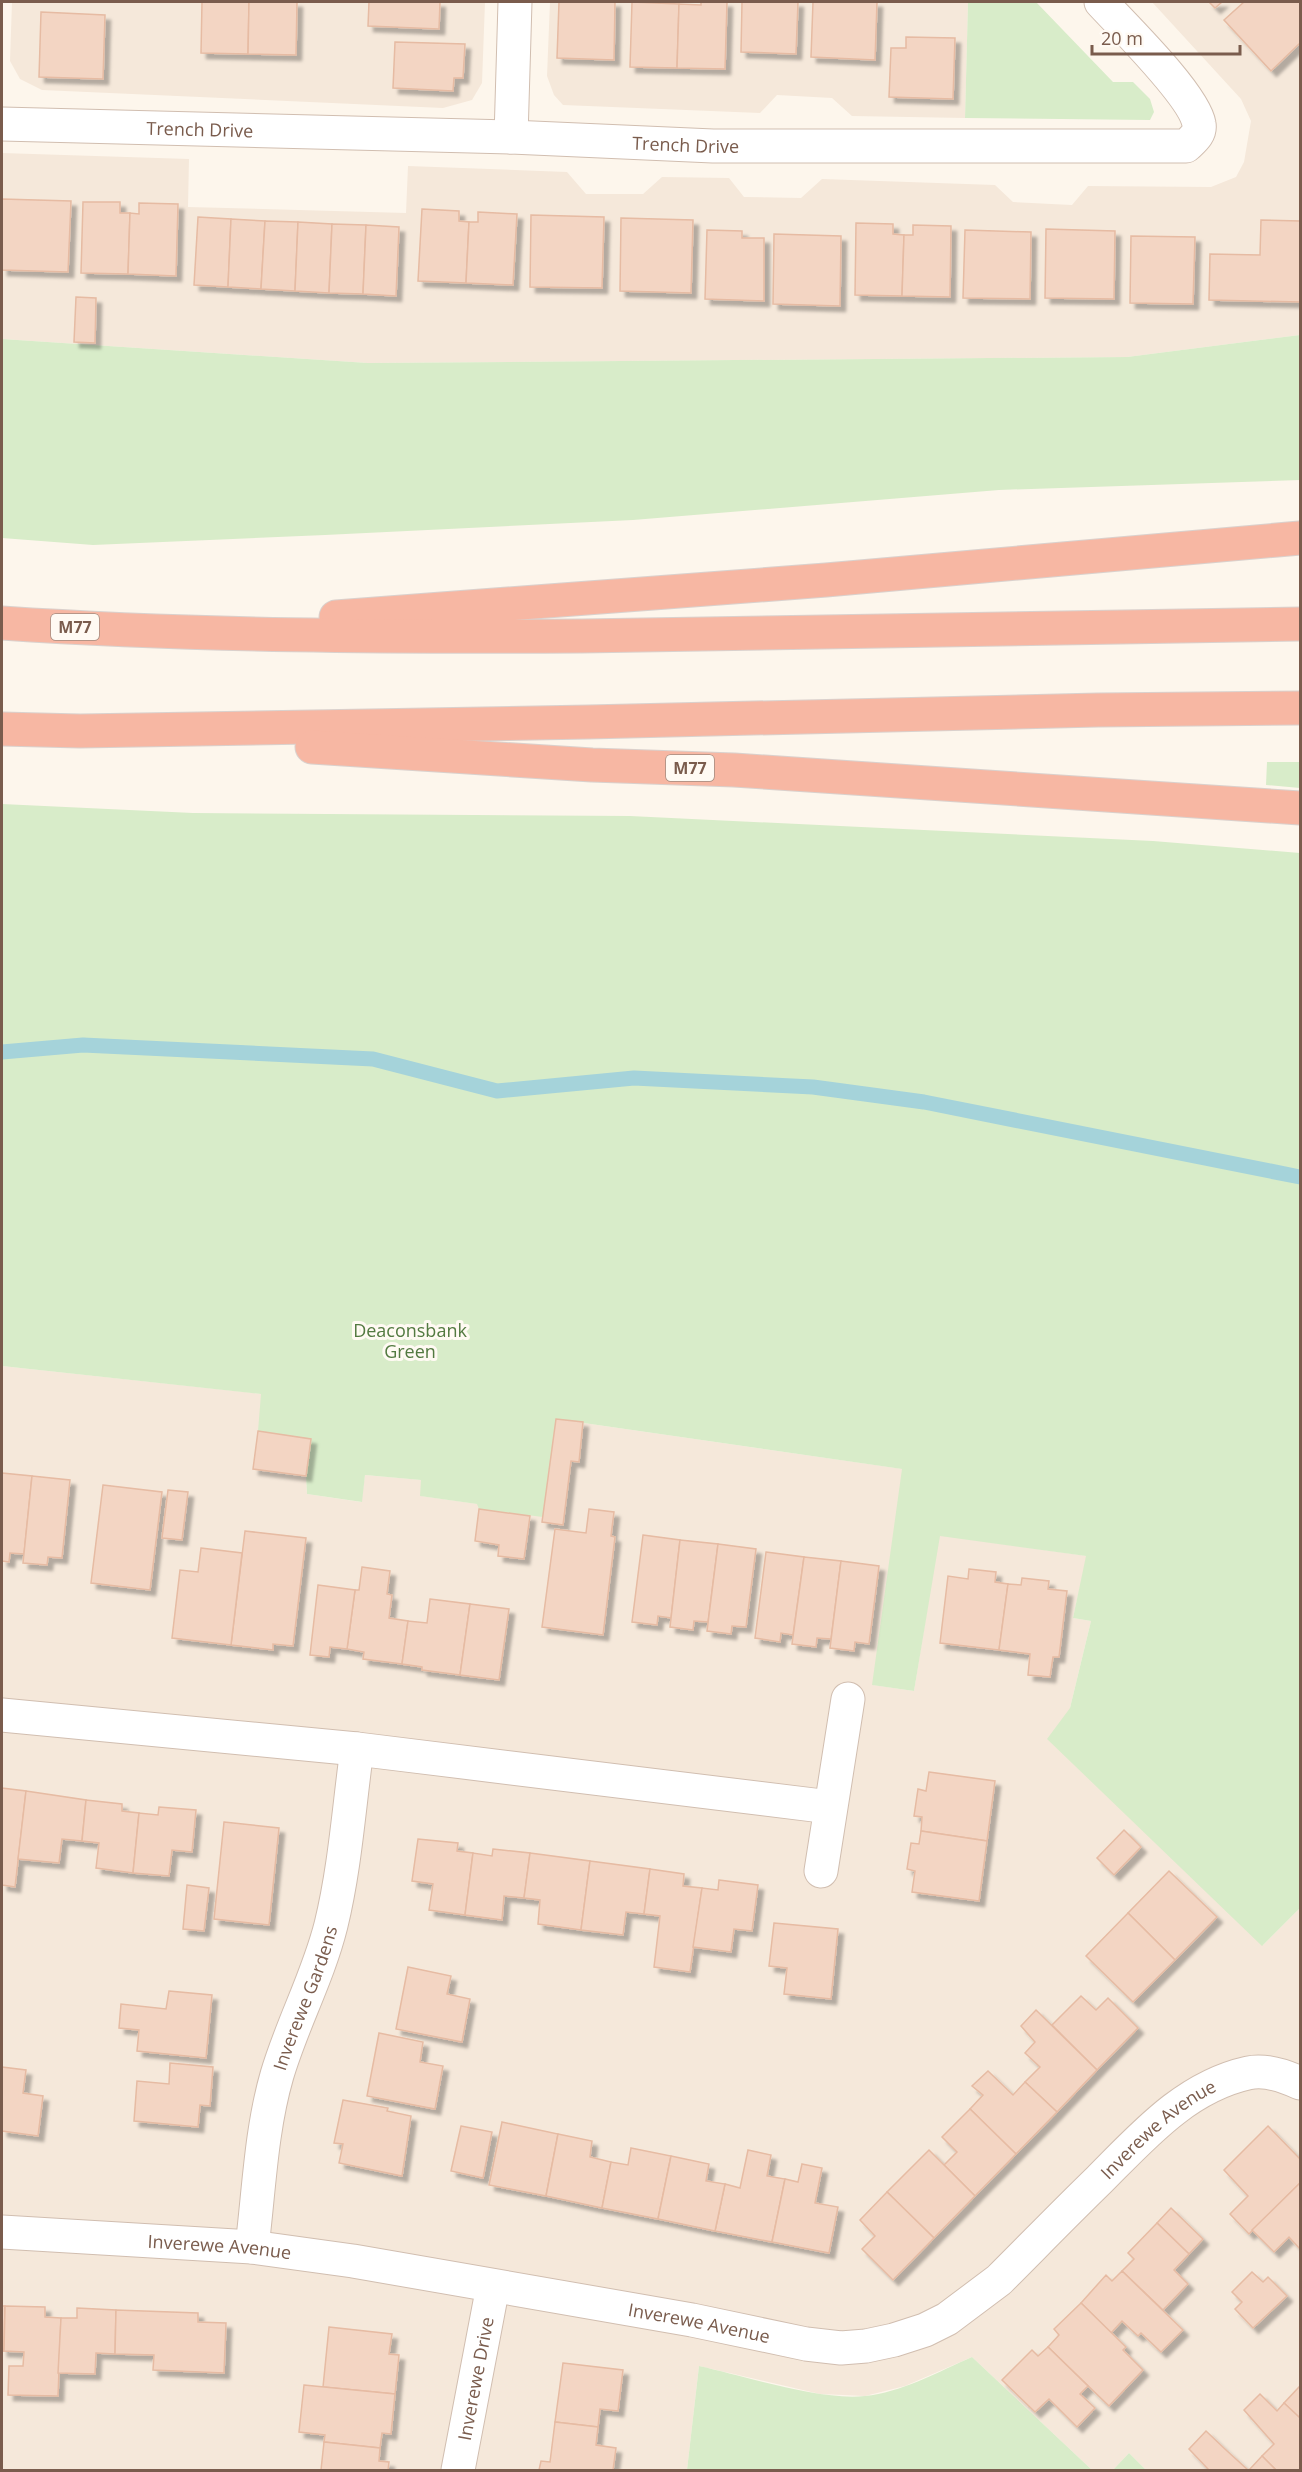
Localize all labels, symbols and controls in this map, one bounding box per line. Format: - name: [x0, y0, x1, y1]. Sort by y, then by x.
- scale bar: [1092, 18, 1240, 56]
- text: 20 m: [1101, 26, 1143, 50]
- street label: Trench Drive: [146, 116, 254, 142]
- street label: Trench Drive: [632, 130, 739, 158]
- road number: M77: [51, 614, 99, 640]
- road number: M77: [666, 755, 714, 781]
- park label: Deaconsbank Green: [353, 1318, 467, 1363]
- street label: Inverewe Gardens: [267, 1923, 342, 2073]
- street label: Inverewe Avenue: [1095, 2074, 1220, 2184]
- street label: Inverewe Avenue: [147, 2229, 293, 2264]
- street label: Inverewe Avenue: [626, 2297, 772, 2348]
- street label: Inverewe Drive: [452, 2315, 499, 2443]

